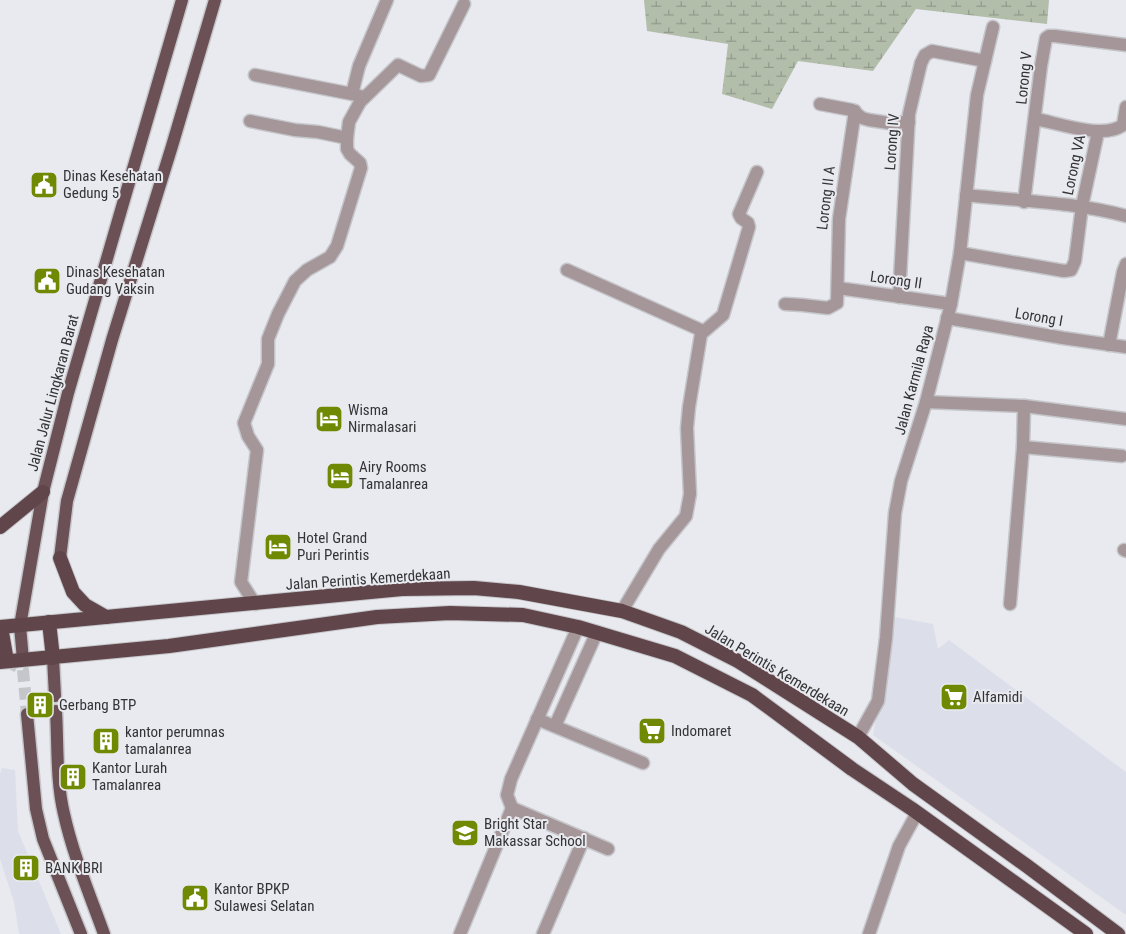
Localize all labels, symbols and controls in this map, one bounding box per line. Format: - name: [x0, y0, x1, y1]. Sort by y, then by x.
- street label: Lorong V: [1012, 50, 1036, 105]
- street label: Lorong IV: [881, 112, 903, 171]
- street label: Lorong VA: [1059, 133, 1089, 197]
- street label: Lorong II A: [813, 165, 839, 231]
- place label: Dinas Kesehatan Gedung 5: [63, 167, 162, 202]
- public building icon: Dinas Kesehatan Gedung 5: [29, 170, 59, 200]
- place label: Dinas Kesehatan Gudang Vaksin: [66, 263, 165, 298]
- public building icon: Dinas Kesehatan Gudang Vaksin: [32, 266, 62, 296]
- street label: Lorong II: [869, 267, 923, 293]
- street label: Lorong I: [1014, 304, 1064, 330]
- street label: Jalan Jalur Lingkaran Barat: [23, 313, 83, 473]
- street label: Jalan Karmila Raya: [891, 323, 937, 437]
- place label: Wisma Nirmalasari: [348, 401, 416, 436]
- hotel icon: Wisma Nirmalasari: [314, 404, 344, 434]
- place label: Airy Rooms Tamalanrea: [359, 458, 428, 493]
- hotel icon: Airy Rooms Tamalanrea: [325, 461, 355, 491]
- place label: Hotel Grand Puri Perintis: [297, 529, 369, 564]
- hotel icon: Hotel Grand Puri Perintis: [263, 532, 293, 562]
- street label: Jalan Perintis Kemerdekaan: [285, 564, 451, 594]
- street label: Jalan Perintis Kemerdekaan: [702, 620, 852, 720]
- supermarket icon: Alfamidi: [939, 682, 969, 712]
- place label: Alfamidi: [973, 688, 1023, 706]
- building icon: Gerbang BTP: [25, 690, 55, 720]
- place label: Gerbang BTP: [59, 696, 136, 714]
- supermarket icon: Indomaret: [637, 716, 667, 746]
- place label: Indomaret: [671, 722, 731, 740]
- place label: kantor perumnas tamalanrea: [125, 723, 225, 758]
- building icon: kantor perumnas tamalanrea: [91, 726, 121, 756]
- place label: Kantor Lurah Tamalanrea: [92, 759, 167, 794]
- building icon: Kantor Lurah Tamalanrea: [58, 762, 88, 792]
- place label: Bright Star Makassar School: [484, 815, 586, 850]
- school or university icon: Bright Star Makassar School: [450, 818, 480, 848]
- building icon: BANK BRI: [11, 853, 41, 883]
- place label: BANK BRI: [45, 859, 103, 877]
- place label: Kantor BPKP Sulawesi Selatan: [214, 880, 315, 915]
- public building icon: Kantor BPKP Sulawesi Selatan: [180, 883, 210, 913]

